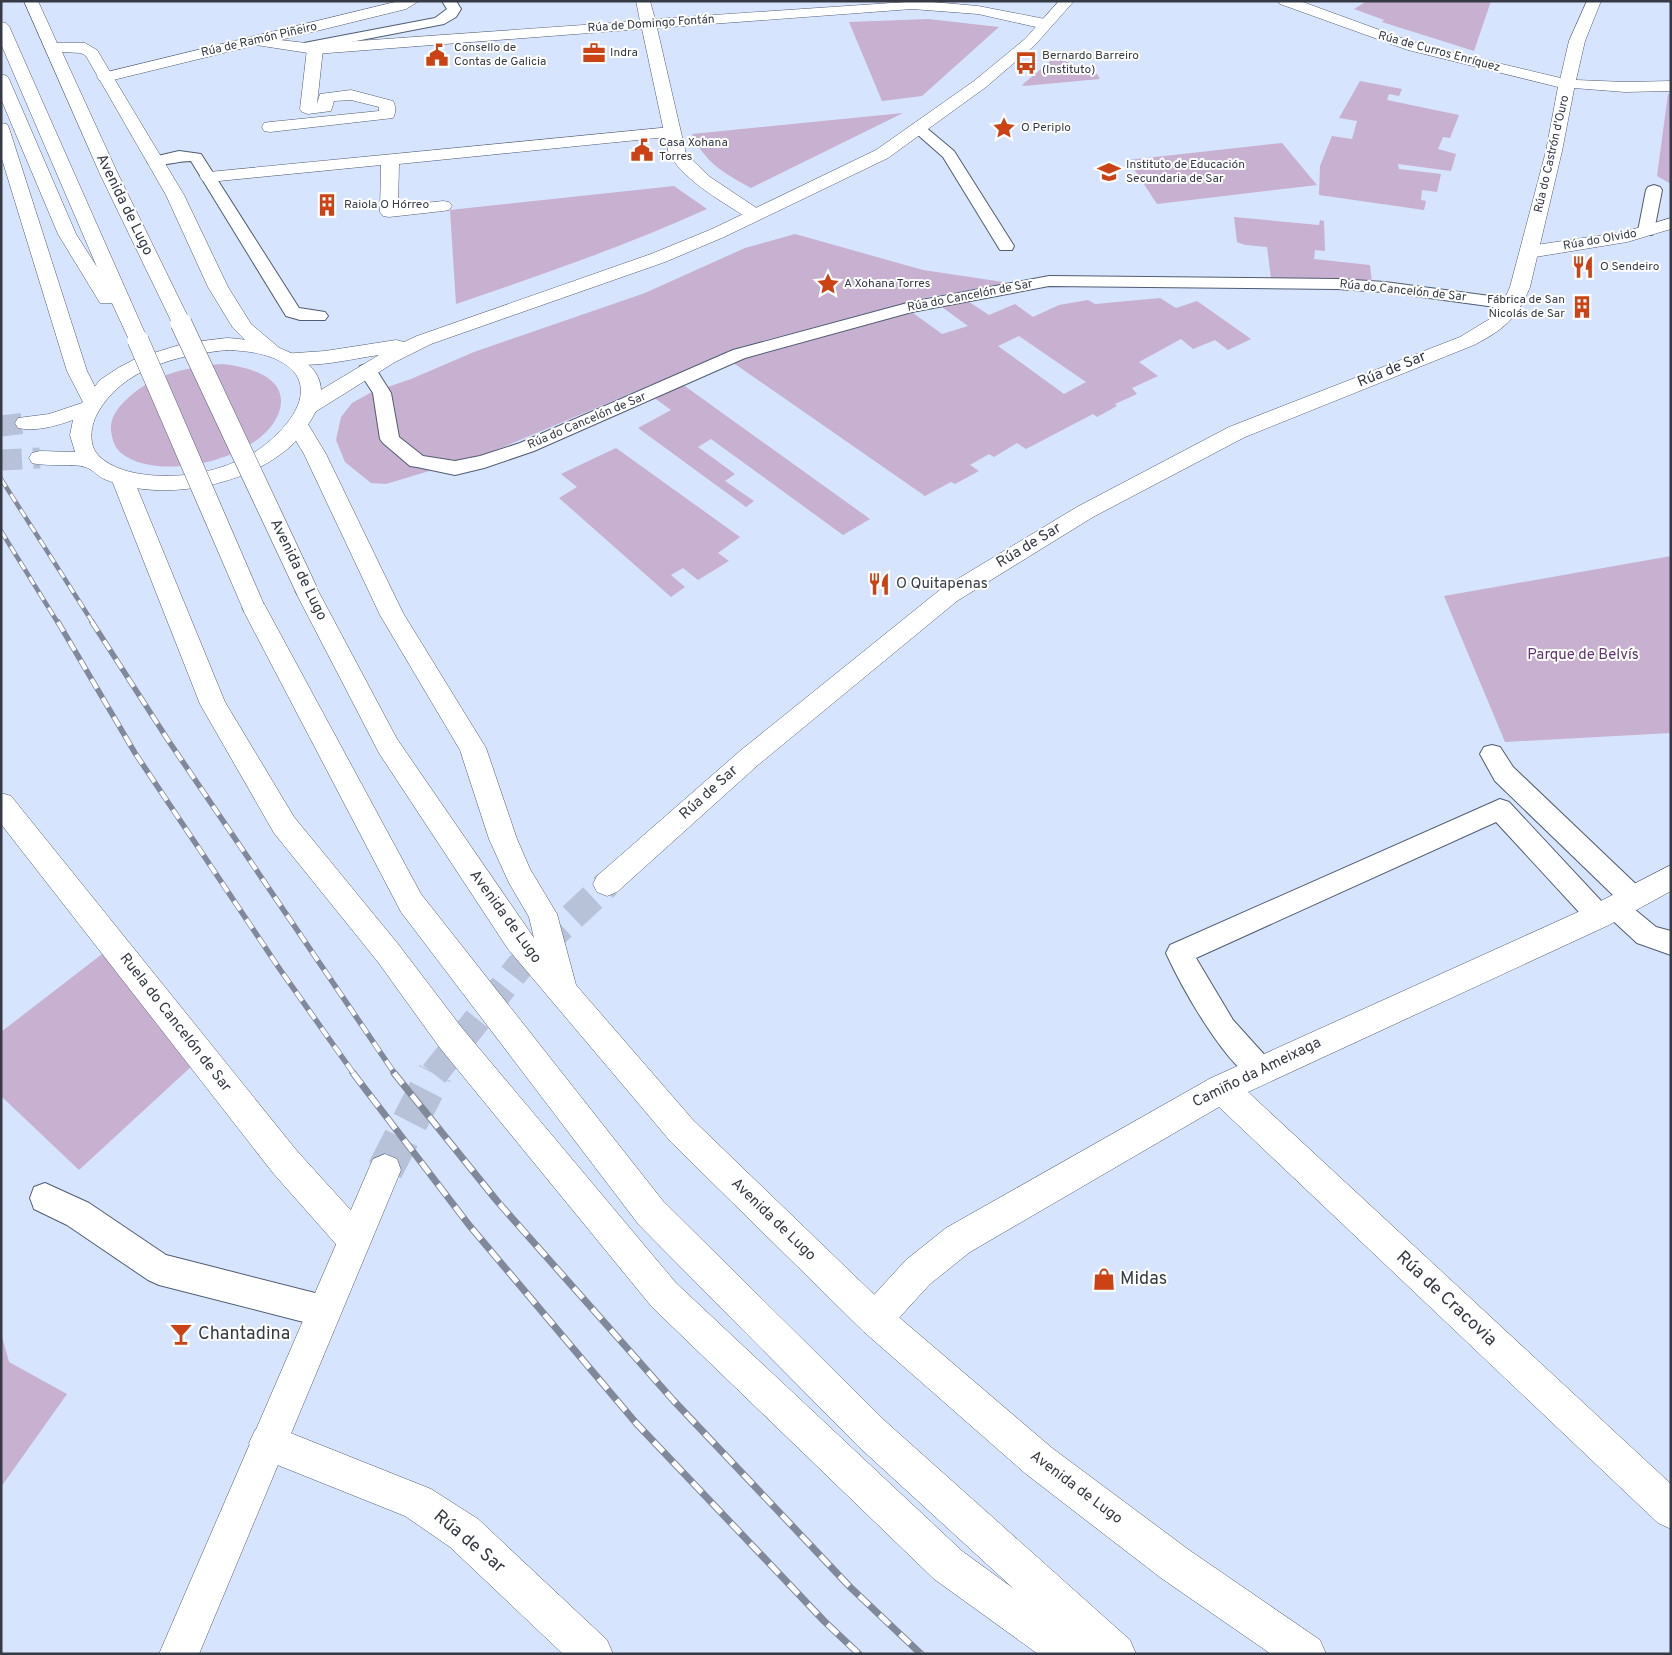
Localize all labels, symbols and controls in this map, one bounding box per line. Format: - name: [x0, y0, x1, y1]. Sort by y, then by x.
- street label: Rúa de Domingo Fontán: [587, 12, 715, 36]
- street label: Rúa de Ramón Piñeiro: [199, 19, 319, 61]
- street label: Rúa de Curros Enríquez: [1376, 28, 1502, 76]
- place label: Consello de Contas de Galicia: [454, 40, 546, 70]
- office icon: Indra: [581, 40, 607, 66]
- public building icon: Consello de Contas de Galicia: [424, 42, 450, 68]
- place label: Indra: [610, 45, 638, 61]
- place label: Bernardo Barreiro (Instituto): [1042, 48, 1139, 78]
- bus stop icon: Bernardo Barreiro (Instituto): [1013, 50, 1039, 76]
- street label: Rúa do Castrón d'Ouro: [1531, 93, 1573, 214]
- place icon: O Periplo: [991, 115, 1017, 141]
- place label: O Periplo: [1021, 120, 1071, 136]
- place label: Casa Xohana Torres: [659, 135, 728, 165]
- public building icon: Casa Xohana Torres: [629, 137, 655, 163]
- street label: Avenida de Lugo: [91, 151, 157, 259]
- place label: Instituto de Educación Secundaria de Sar: [1126, 157, 1245, 187]
- school or university icon: Instituto de Educación Secundaria de Sar: [1096, 159, 1122, 185]
- building icon: Raiola O Hórreo: [314, 192, 340, 218]
- place label: Raiola O Hórreo: [344, 197, 430, 213]
- street label: Rúa do Olvido: [1562, 226, 1638, 254]
- restaurant icon: O Sendeiro: [1570, 254, 1596, 280]
- place label: O Sendeiro: [1600, 259, 1660, 275]
- place icon: A Xohana Torres: [815, 271, 841, 297]
- place label: A Xohana Torres: [844, 276, 930, 292]
- street label: Rúa do Cancelón de Sar: [906, 276, 1034, 316]
- street label: Rúa do Cancelón de Sar: [1339, 276, 1468, 306]
- place label: Fábrica de San Nicolás de Sar: [1487, 292, 1565, 322]
- building icon: Fábrica de San Nicolás de Sar: [1569, 294, 1595, 320]
- street label: Rúa de Sar: [1355, 348, 1429, 392]
- street label: Rúa do Cancelón de Sar: [525, 389, 649, 453]
- street label: Avenida de Lugo: [265, 516, 331, 624]
- street label: Rúa de Sar: [993, 519, 1065, 573]
- restaurant icon: O Quitapenas: [866, 571, 892, 597]
- place label: O Quitapenas: [896, 575, 988, 594]
- park label: Parque de Belvís: [1527, 646, 1639, 665]
- street label: Rúa de Sar: [676, 762, 742, 824]
- street label: Avenida de Lugo: [465, 867, 545, 967]
- street label: Ruela do Cancelón de Sar: [115, 950, 235, 1096]
- street label: Camiño da Ameixaga: [1190, 1034, 1324, 1112]
- street label: Avenida de Lugo: [727, 1175, 819, 1265]
- street label: Rúa de Cracovia: [1391, 1246, 1501, 1352]
- shop icon: Midas: [1091, 1266, 1117, 1292]
- place label: Midas: [1120, 1268, 1167, 1291]
- bar icon: Chantadina: [168, 1321, 194, 1347]
- place label: Chantadina: [198, 1323, 290, 1346]
- street label: Avenida de Lugo: [1026, 1447, 1126, 1529]
- street label: Rúa de Sar: [428, 1505, 510, 1579]

